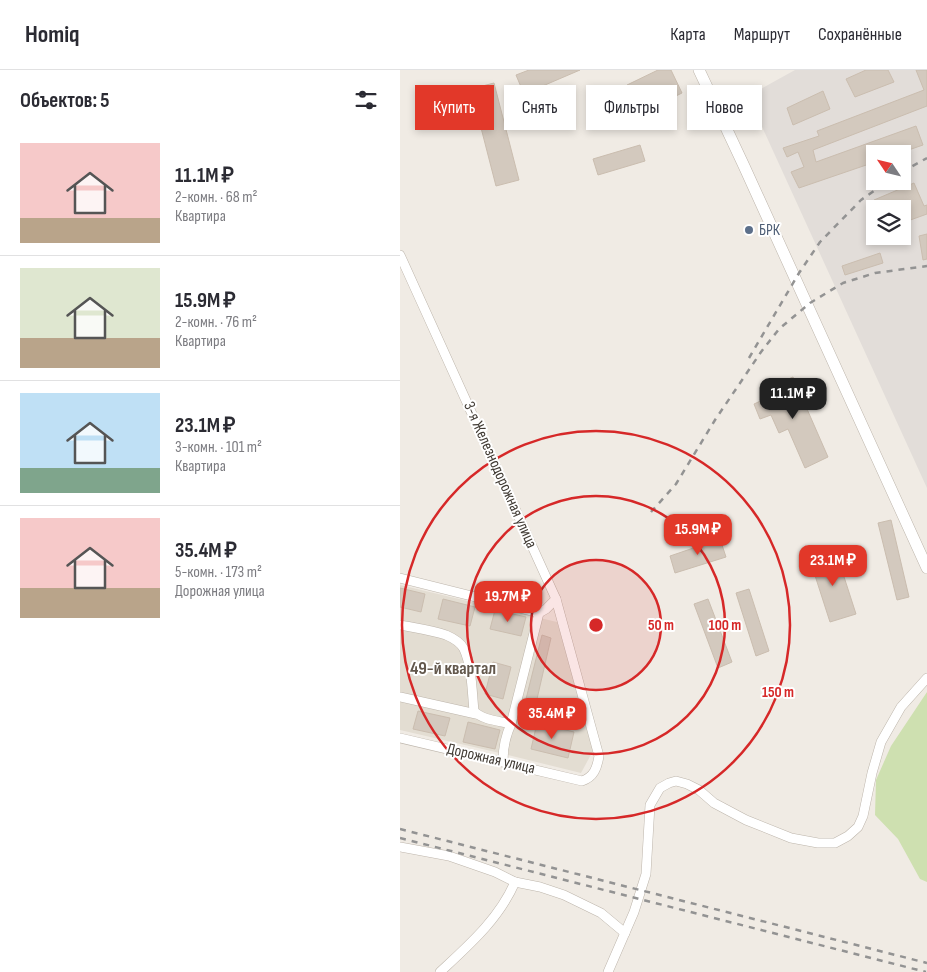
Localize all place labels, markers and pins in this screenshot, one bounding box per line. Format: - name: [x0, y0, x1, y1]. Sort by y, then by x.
- place label: БРК: [759, 221, 781, 240]
- marker: БРК: [743, 224, 755, 236]
- pin: 11.1M ₽: [747, 378, 839, 420]
- pin: 15.9M ₽: [652, 514, 744, 556]
- pin: 23.1M ₽: [787, 544, 879, 587]
- pin: 19.7M ₽: [462, 580, 554, 623]
- centre of rings: [587, 616, 605, 634]
- pin: 35.4M ₽: [506, 698, 598, 740]

